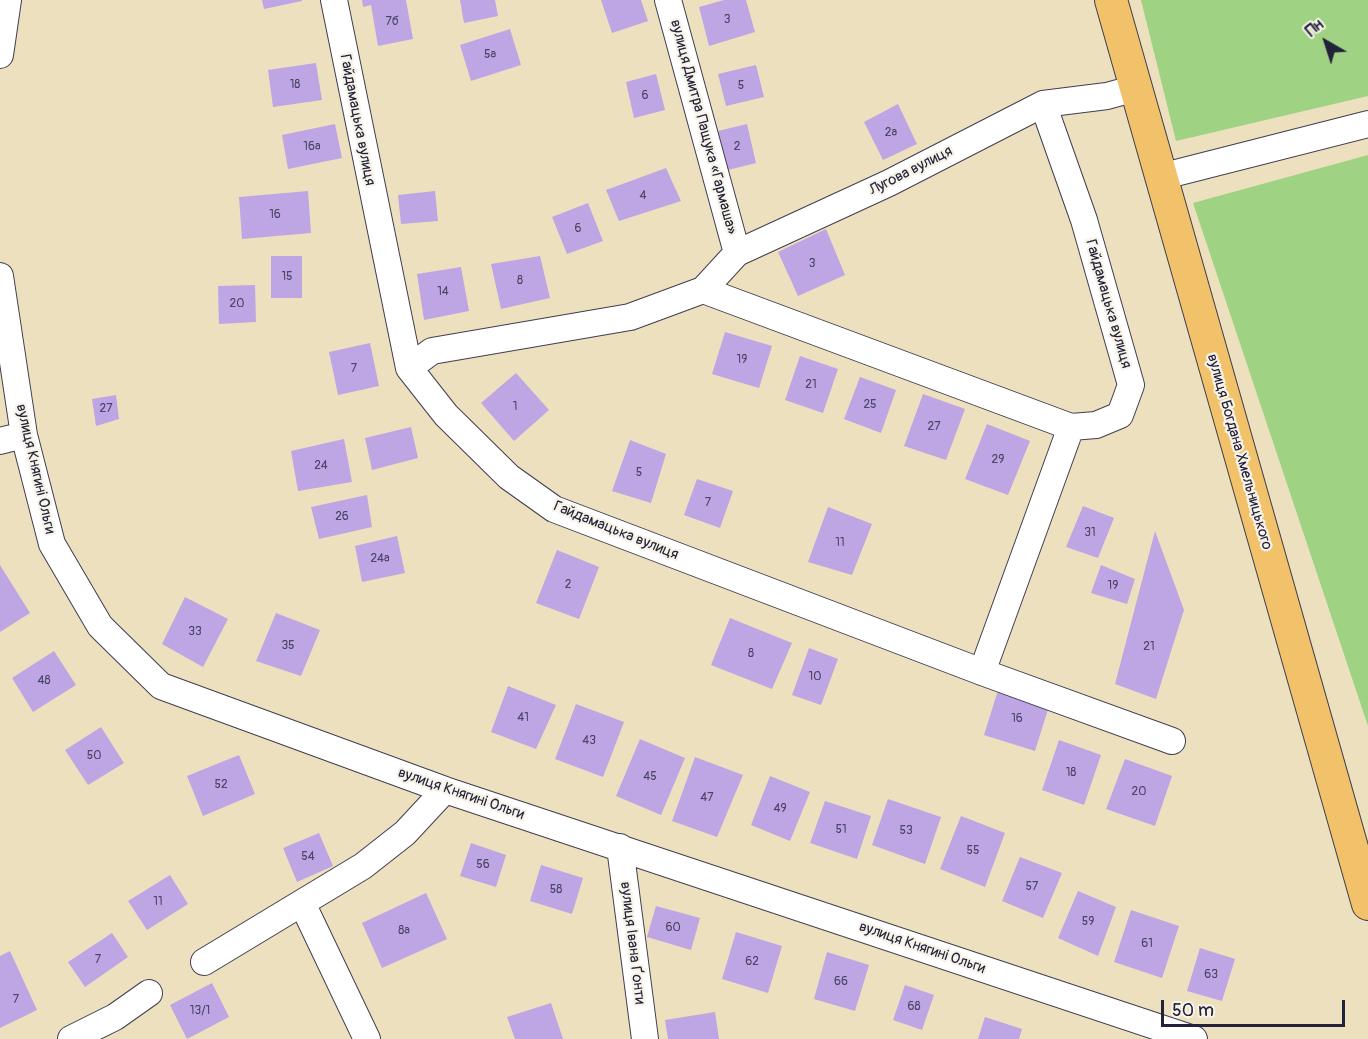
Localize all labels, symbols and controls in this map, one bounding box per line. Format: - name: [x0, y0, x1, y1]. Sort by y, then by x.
- north arrow: [1296, 12, 1356, 72]
- house number: 3: [724, 13, 730, 27]
- house number: 7б: [385, 15, 399, 29]
- text: Пн: [1302, 15, 1328, 41]
- street label: вулиця Дмитра Пащука «Гармаша»: [666, 18, 740, 236]
- house number: 5а: [484, 48, 496, 62]
- street label: Гайдамацька вулиця: [335, 53, 379, 187]
- house number: 18: [290, 78, 300, 92]
- house number: 5: [738, 79, 744, 93]
- house number: 6: [642, 89, 648, 103]
- house number: 2а: [885, 126, 897, 140]
- house number: 16а: [303, 140, 321, 154]
- house number: 2: [734, 140, 740, 154]
- street label: Лугова вулиця: [866, 142, 956, 200]
- house number: 4: [640, 189, 646, 203]
- house number: 16: [269, 208, 281, 222]
- house number: 6: [575, 222, 581, 236]
- street label: Гайдамацька вулиця: [1081, 237, 1135, 371]
- house number: 3: [809, 257, 815, 271]
- house number: 15: [281, 270, 293, 284]
- house number: 8: [517, 274, 523, 288]
- house number: 14: [437, 285, 449, 299]
- house number: 20: [230, 297, 244, 311]
- street label: вулиця Богдана Хмельницького: [1202, 352, 1276, 552]
- house number: 19: [737, 353, 747, 367]
- house number: 7: [351, 362, 357, 376]
- house number: 21: [805, 378, 817, 392]
- house number: 25: [863, 398, 877, 412]
- house number: 1: [513, 400, 517, 414]
- street label: вулиця Княгині Ольги: [11, 402, 59, 536]
- house number: 27: [99, 402, 113, 416]
- house number: 27: [927, 420, 941, 434]
- house number: 29: [992, 453, 1004, 467]
- house number: 24: [314, 459, 328, 473]
- house number: 5: [636, 466, 642, 480]
- house number: 7: [705, 496, 711, 510]
- street label: Гайдамацька вулиця: [551, 498, 681, 564]
- house number: 26: [335, 510, 349, 524]
- house number: 31: [1084, 526, 1096, 540]
- house number: 11: [835, 536, 845, 550]
- house number: 24а: [370, 552, 390, 566]
- house number: 2: [565, 578, 571, 592]
- house number: 19: [1108, 579, 1118, 593]
- house number: 33: [188, 625, 202, 639]
- house number: 35: [281, 639, 295, 653]
- house number: 21: [1143, 640, 1155, 654]
- house number: 8: [748, 647, 754, 661]
- house number: 10: [809, 670, 821, 684]
- house number: 48: [37, 674, 51, 688]
- house number: 41: [517, 711, 529, 725]
- house number: 16: [1011, 712, 1023, 726]
- house number: 43: [582, 734, 596, 748]
- house number: 50: [87, 749, 101, 763]
- street label: вулиця Княгині Ольги: [395, 764, 527, 824]
- house number: 18: [1066, 766, 1076, 780]
- house number: 45: [643, 770, 657, 784]
- house number: 52: [214, 778, 228, 792]
- house number: 20: [1132, 785, 1146, 799]
- house number: 47: [700, 791, 714, 805]
- house number: 49: [773, 802, 787, 816]
- house number: 51: [835, 823, 847, 837]
- house number: 53: [899, 824, 913, 838]
- house number: 55: [966, 844, 980, 858]
- house number: 54: [301, 850, 315, 864]
- house number: 56: [476, 858, 490, 872]
- house number: 57: [1026, 880, 1038, 894]
- street label: вулиця Івана Ґонти: [616, 881, 648, 1005]
- house number: 58: [550, 883, 562, 897]
- house number: 11: [153, 895, 163, 909]
- house number: 59: [1082, 915, 1094, 929]
- street label: вулиця Княгині Ольги: [856, 918, 988, 978]
- house number: 60: [665, 921, 681, 935]
- house number: 8а: [398, 924, 410, 938]
- house number: 61: [1141, 937, 1153, 951]
- house number: 7: [95, 953, 101, 967]
- house number: 62: [745, 955, 759, 969]
- house number: 63: [1204, 968, 1218, 982]
- house number: 66: [834, 975, 848, 989]
- scale bar: [1164, 988, 1348, 1026]
- house number: 7: [13, 993, 19, 1007]
- text: 50 m: [1172, 999, 1214, 1022]
- house number: 68: [907, 1000, 921, 1014]
- house number: 13/1: [190, 1004, 210, 1018]

